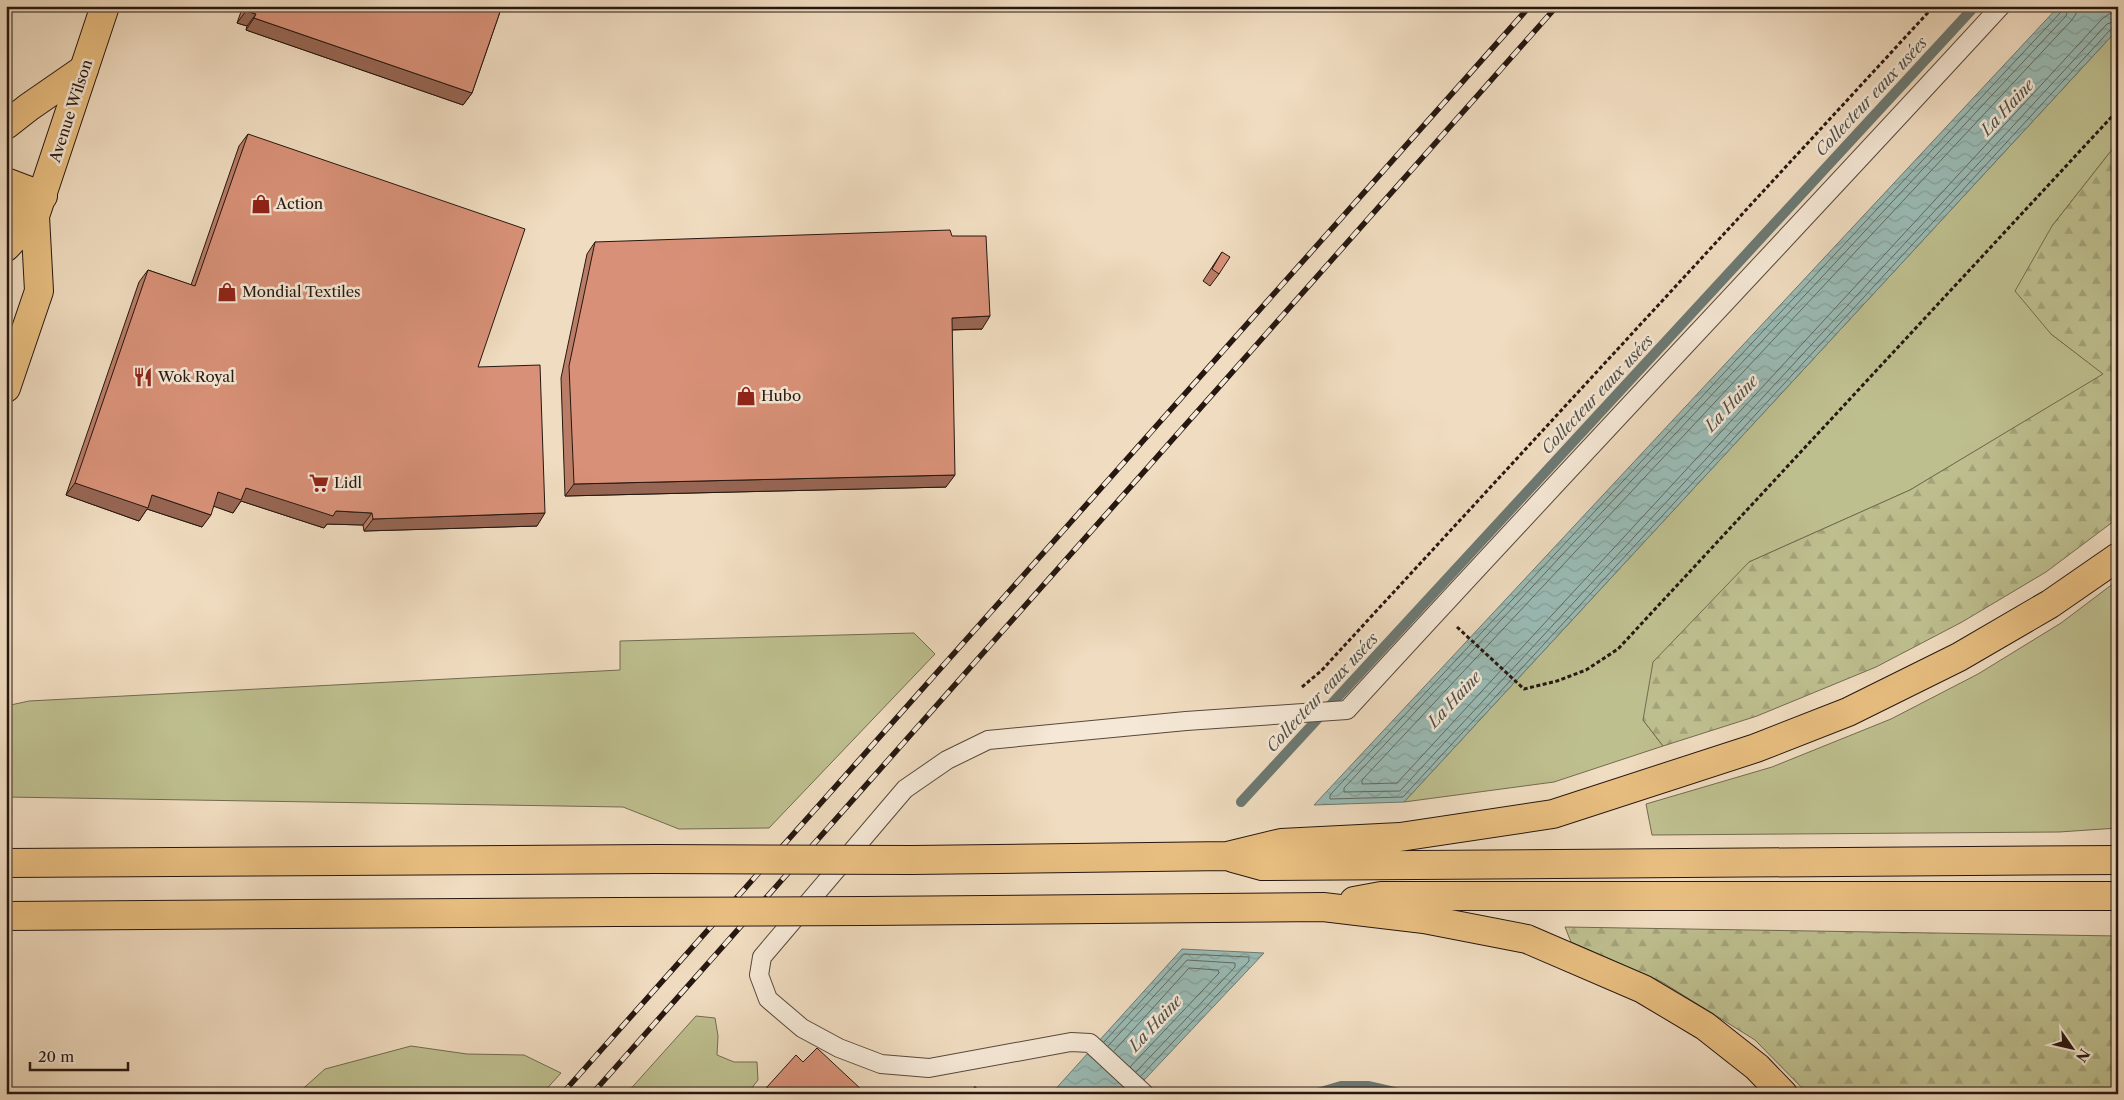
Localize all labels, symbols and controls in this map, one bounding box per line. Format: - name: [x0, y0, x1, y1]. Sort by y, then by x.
- water label: Collecteur eaux usées: [1811, 32, 1931, 160]
- street label: Avenue Wilson: [45, 56, 96, 166]
- water label: La Haine: [1975, 74, 2039, 141]
- shop icon: Action: [250, 193, 272, 215]
- place label: Action: [275, 194, 324, 213]
- shop icon: Mondial Textiles: [216, 281, 238, 303]
- place label: Mondial Textiles: [242, 282, 361, 301]
- water label: Collecteur eaux usées: [1537, 330, 1657, 458]
- restaurant icon: Wok Royal: [132, 366, 154, 388]
- place label: Wok Royal: [157, 367, 235, 386]
- water label: La Haine: [1699, 370, 1763, 437]
- shop icon: Hubo: [735, 385, 757, 407]
- place label: Hubo: [761, 386, 801, 405]
- supermarket icon: Lidl: [308, 472, 330, 494]
- place label: Lidl: [334, 473, 363, 492]
- water label: Collecteur eaux usées: [1262, 628, 1382, 756]
- water label: La Haine: [1422, 666, 1486, 733]
- water label: La Haine: [1123, 990, 1187, 1057]
- north arrow: [2046, 1022, 2096, 1072]
- scale bar: [30, 1040, 128, 1072]
- text: N: [2072, 1045, 2094, 1065]
- text: 20 m: [38, 1047, 74, 1066]

